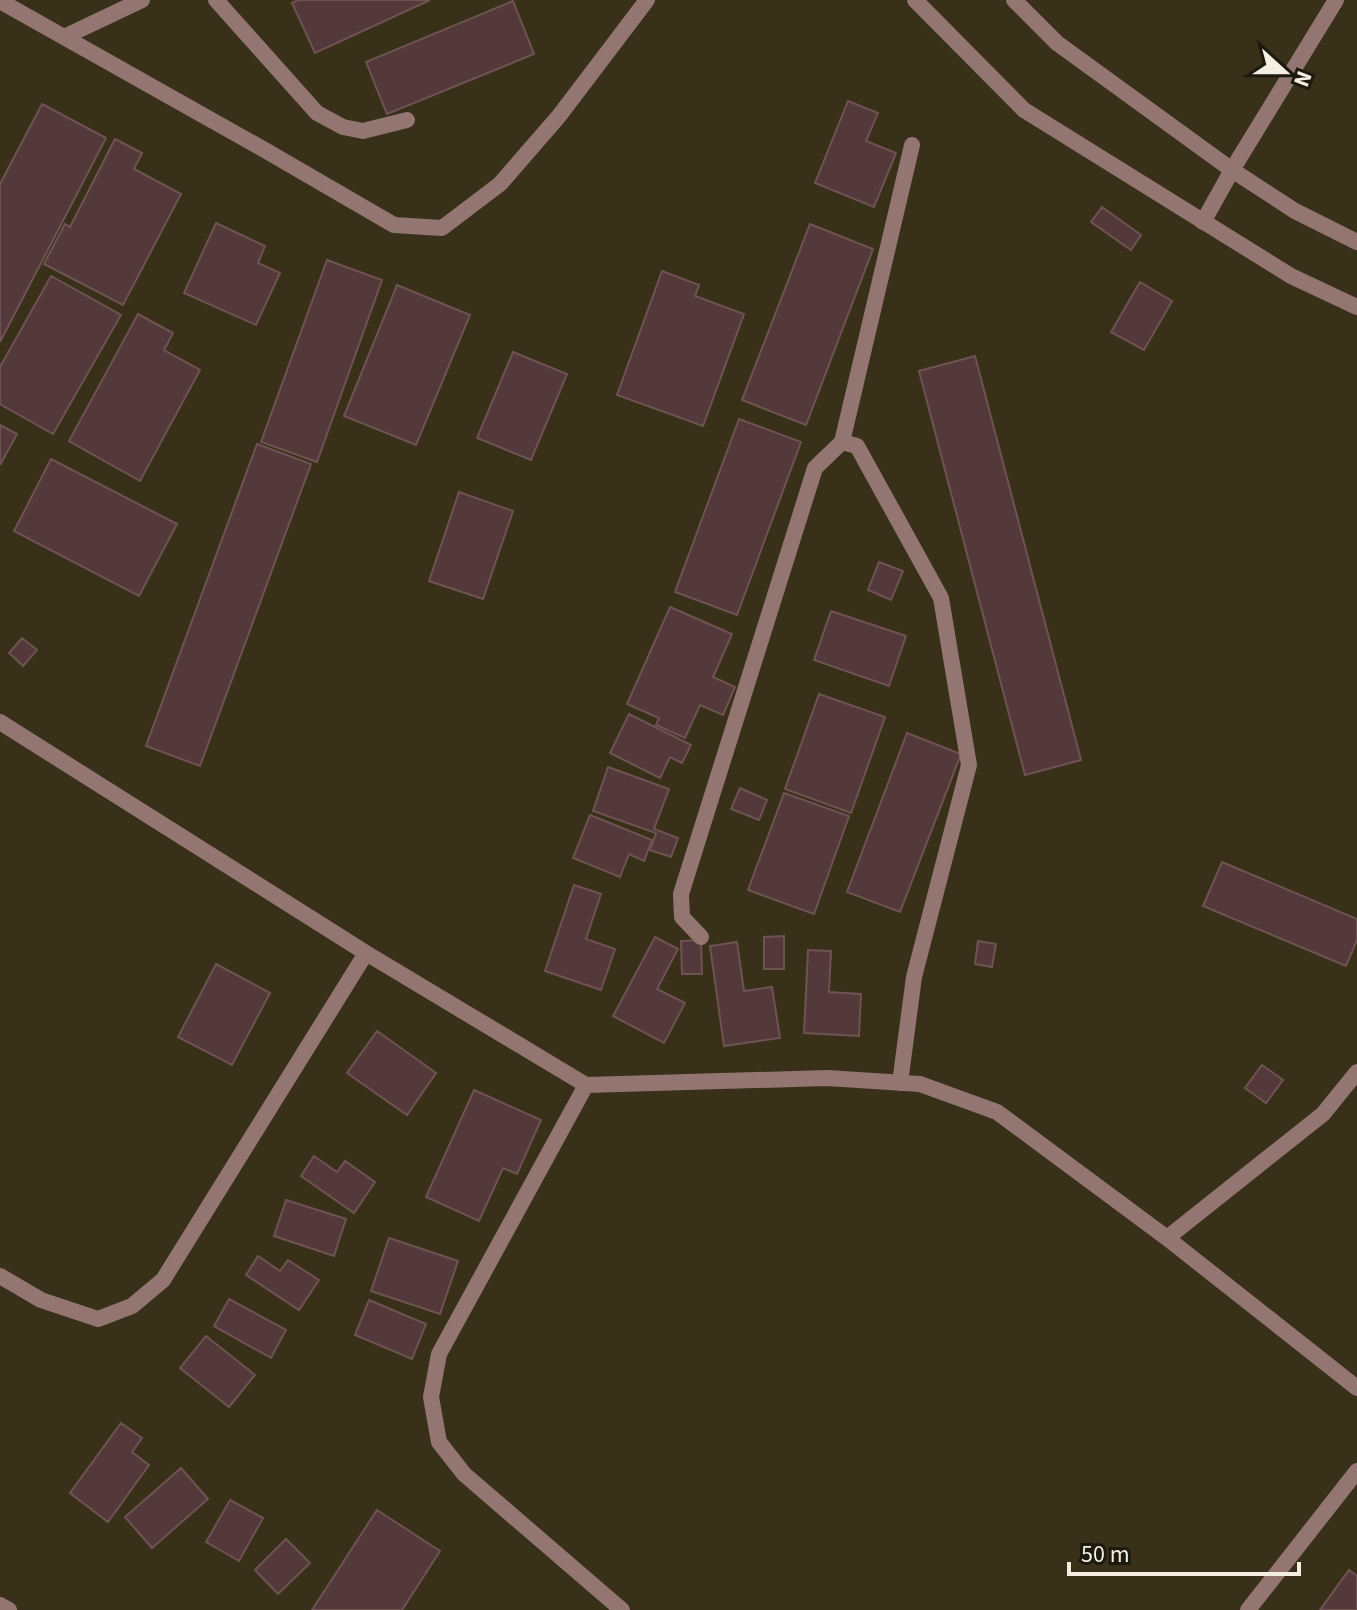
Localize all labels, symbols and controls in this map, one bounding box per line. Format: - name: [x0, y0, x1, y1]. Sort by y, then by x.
- north arrow: [1245, 32, 1325, 112]
- text: N: [1285, 66, 1320, 91]
- scale bar: [1069, 1526, 1299, 1576]
- text: 50 m: [1081, 1537, 1130, 1572]

